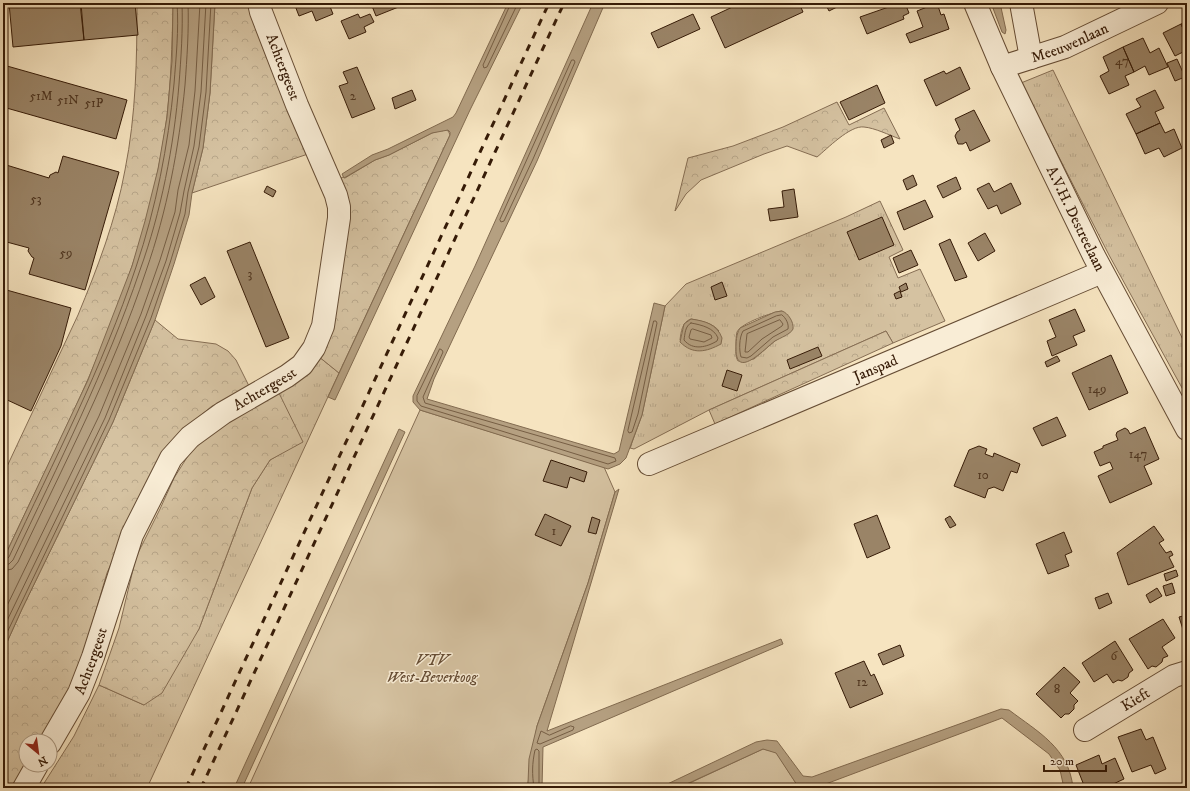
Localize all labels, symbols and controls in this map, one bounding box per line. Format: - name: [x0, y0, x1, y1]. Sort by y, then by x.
- street label: Meeuwenlaan: [1029, 18, 1112, 67]
- street label: Achtergeest: [262, 31, 304, 103]
- house number: 47: [1115, 53, 1129, 69]
- house number: 51M: [29, 88, 53, 104]
- house number: 2: [350, 88, 357, 104]
- house number: 51N: [57, 92, 79, 108]
- house number: 51P: [85, 95, 104, 111]
- street label: A.V.H. Destreelaan: [1042, 163, 1110, 274]
- house number: 53: [30, 191, 42, 207]
- house number: 59: [60, 245, 72, 261]
- house number: 3: [248, 266, 253, 282]
- street label: Janspad: [849, 350, 901, 387]
- street label: Achtergeest: [230, 363, 300, 415]
- house number: 149: [1088, 381, 1106, 397]
- house number: 147: [1129, 446, 1147, 462]
- house number: 10: [977, 467, 989, 483]
- house number: 1: [552, 523, 557, 539]
- street label: Achtergeest: [70, 625, 111, 697]
- house number: 6: [1111, 648, 1119, 664]
- park label: VTV West-Beverkoog: [387, 651, 479, 687]
- house number: 12: [856, 674, 868, 690]
- house number: 8: [1054, 681, 1060, 697]
- street label: Kieft: [1118, 683, 1153, 715]
- north arrow: [18, 733, 58, 773]
- scale bar: [1044, 747, 1106, 773]
- text: N: [35, 753, 50, 769]
- text: 20 m: [1050, 754, 1074, 769]

